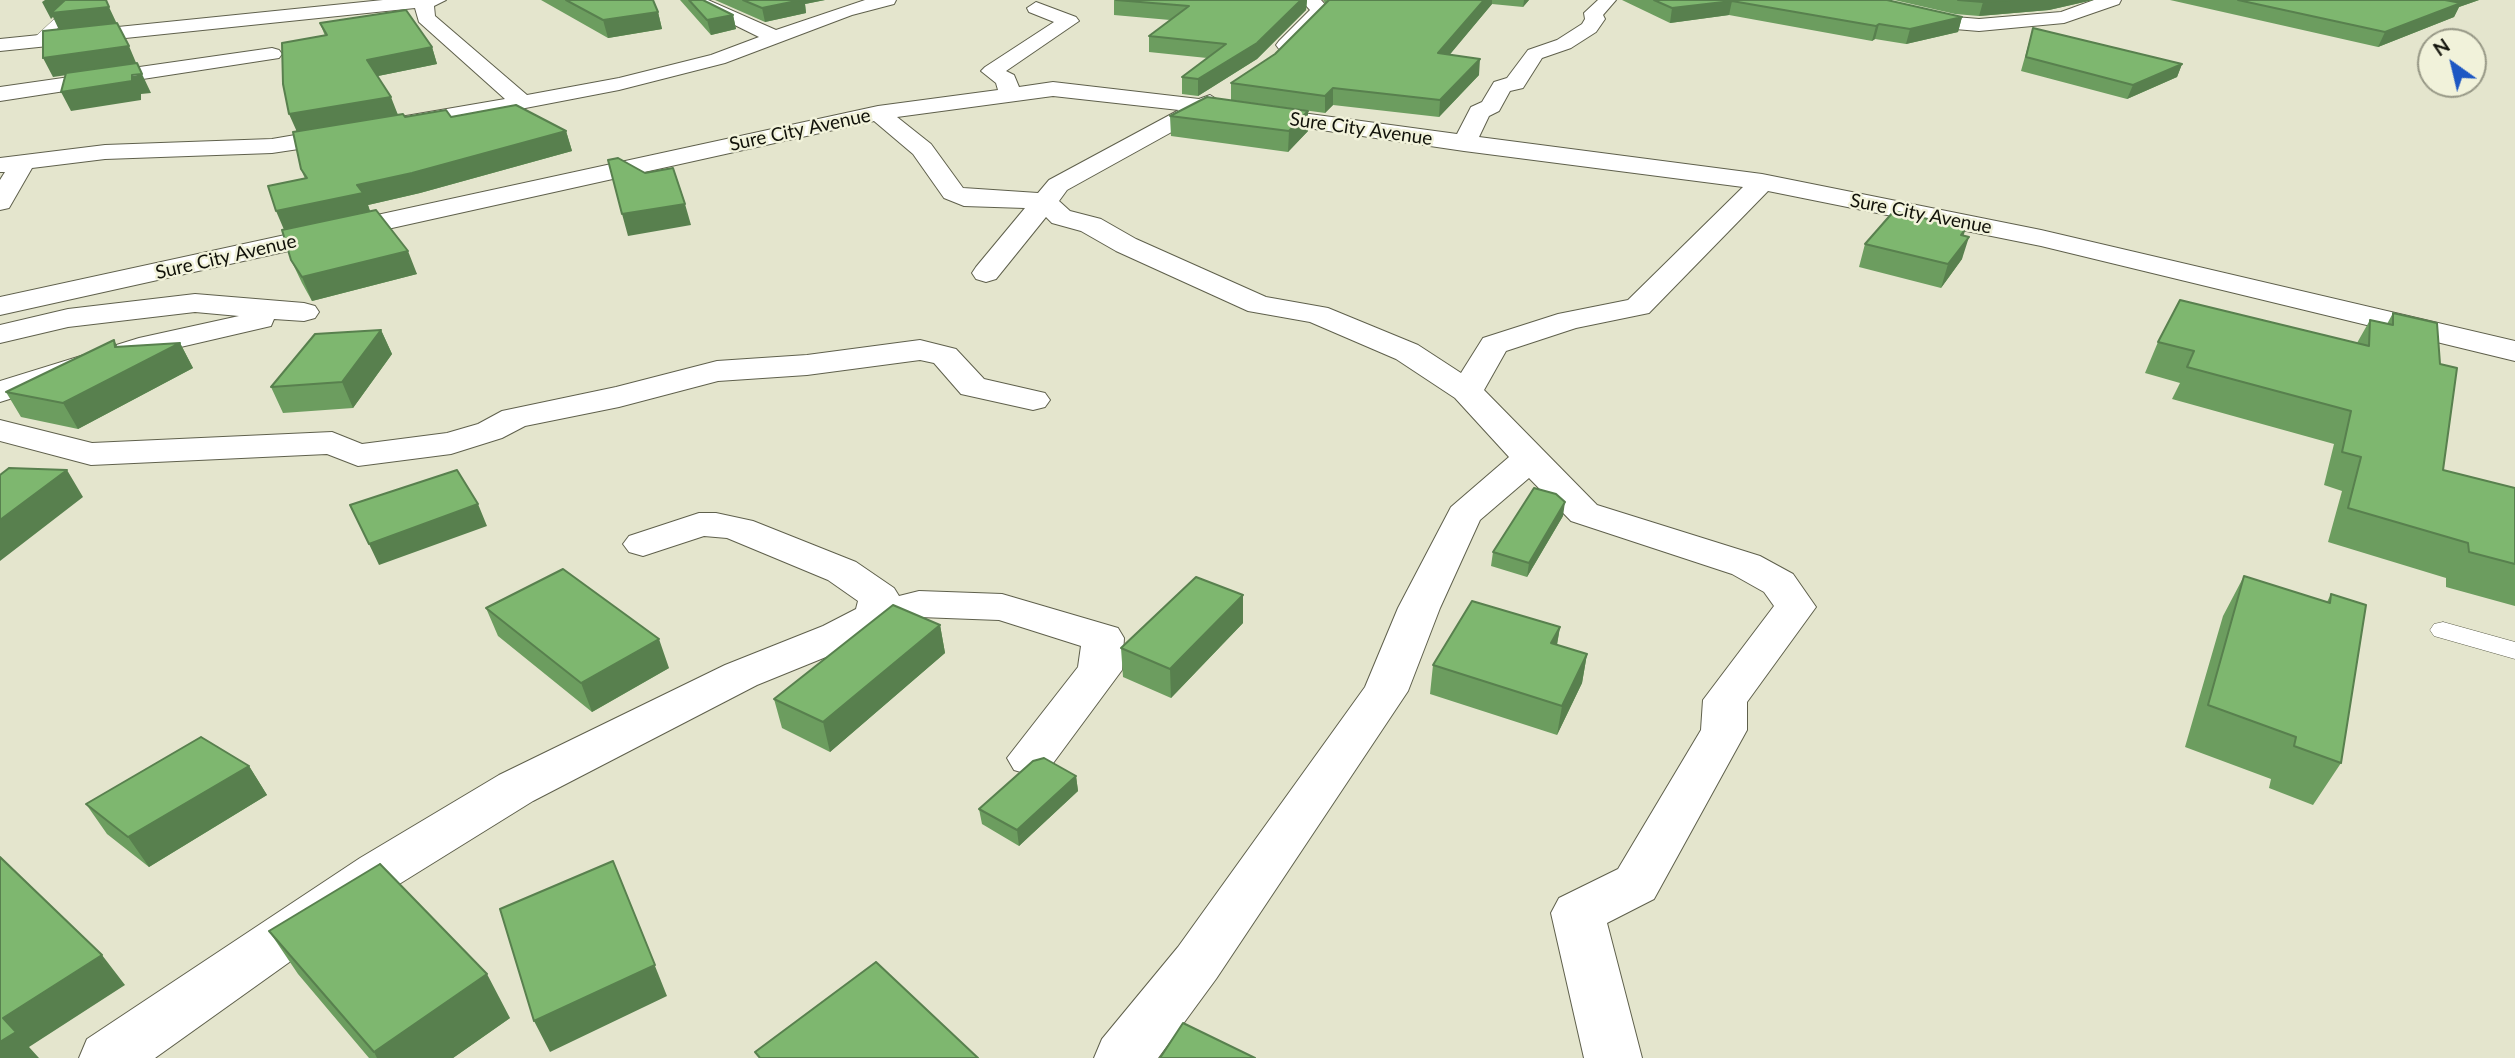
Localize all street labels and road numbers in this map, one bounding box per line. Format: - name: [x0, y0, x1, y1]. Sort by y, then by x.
- street label: Sure City Avenue: [727, 104, 873, 156]
- street label: Sure City Avenue: [1288, 108, 1434, 150]
- street label: Sure City Avenue: [1848, 189, 1994, 239]
- street label: Sure City Avenue: [153, 230, 299, 284]

